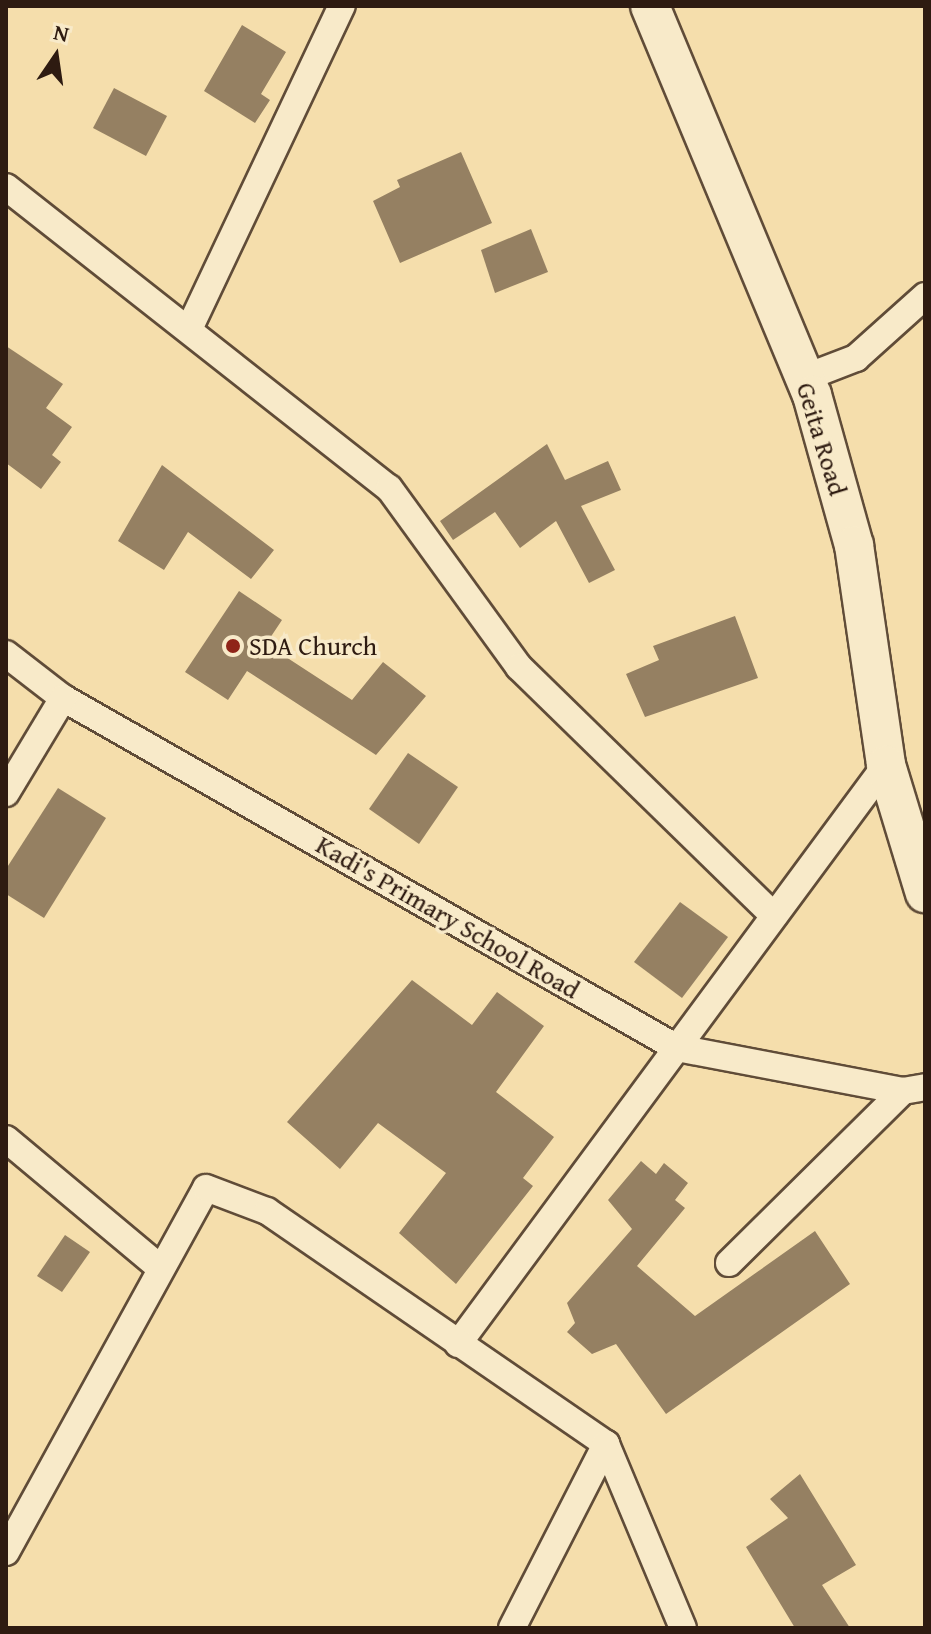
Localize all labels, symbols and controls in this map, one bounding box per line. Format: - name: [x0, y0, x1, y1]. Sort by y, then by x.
- text: N: [51, 15, 72, 50]
- north arrow: [16, 16, 96, 96]
- street label: Geita Road: [790, 379, 854, 499]
- place label: SDA Church: [249, 630, 377, 662]
- marker: SDA Church: [224, 637, 242, 655]
- street label: Kadi's Primary School Road: [311, 829, 585, 1005]

